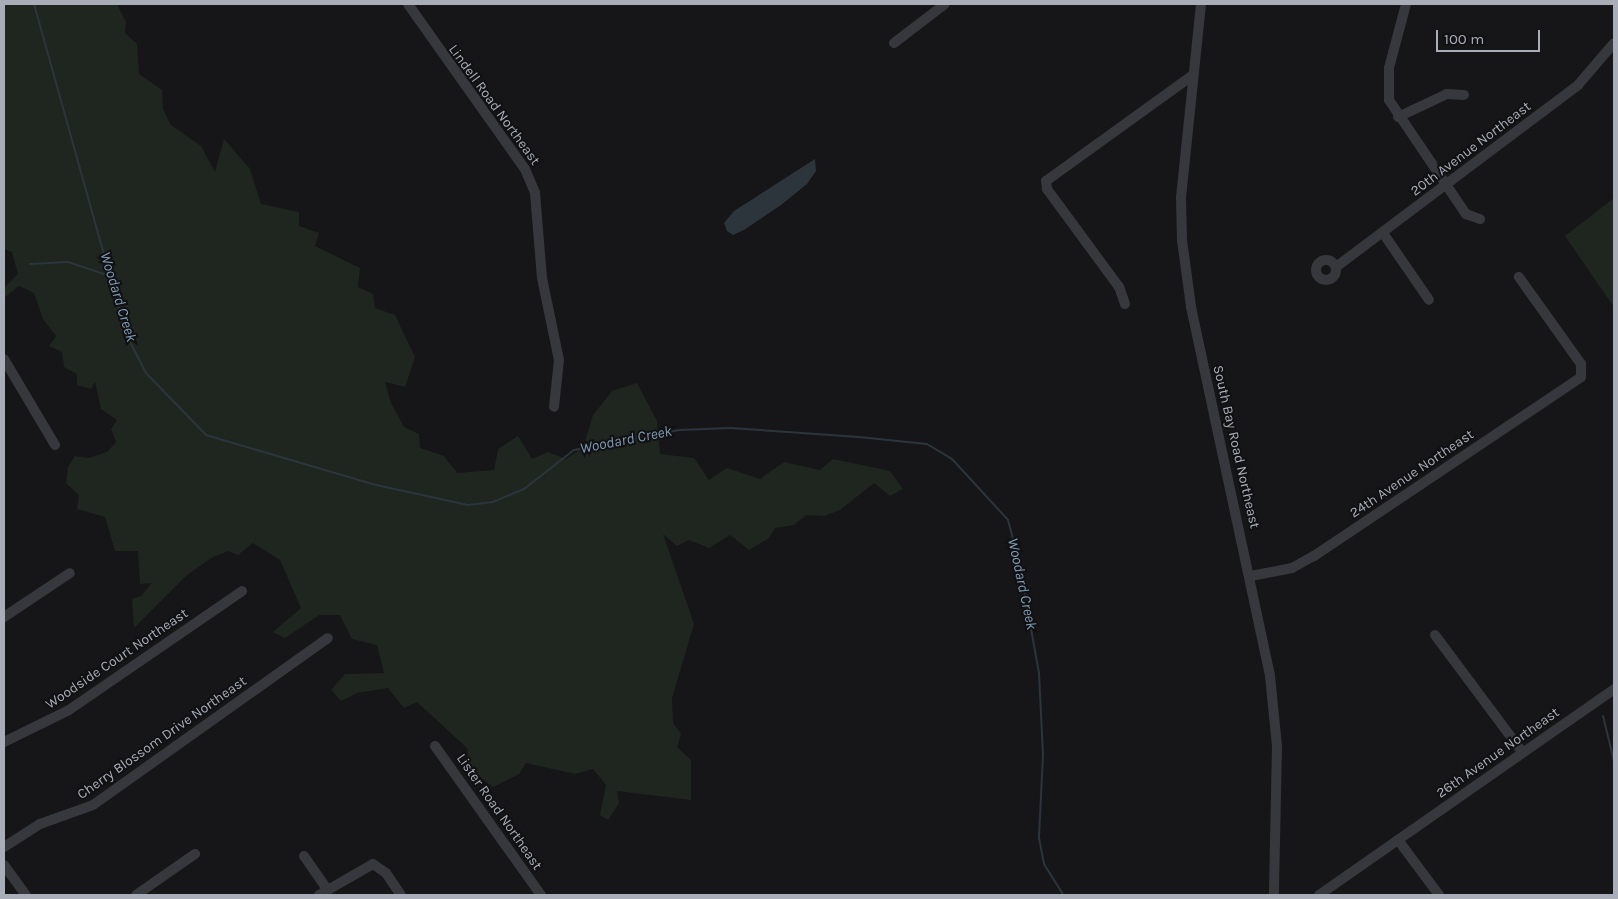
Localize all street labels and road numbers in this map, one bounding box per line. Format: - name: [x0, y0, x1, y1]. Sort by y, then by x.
- street label: Lindell Road Northeast: [445, 41, 543, 169]
- street label: 20th Avenue Northeast: [1407, 98, 1535, 200]
- street label: South Bay Road Northeast: [1209, 364, 1263, 530]
- street label: 24th Avenue Northeast: [1347, 426, 1477, 522]
- street label: Woodside Court Northeast: [43, 605, 191, 713]
- street label: Cherry Blossom Drive Northeast: [74, 673, 250, 803]
- street label: 26th Avenue Northeast: [1433, 704, 1563, 802]
- street label: Lister Road Northeast: [453, 751, 545, 873]

